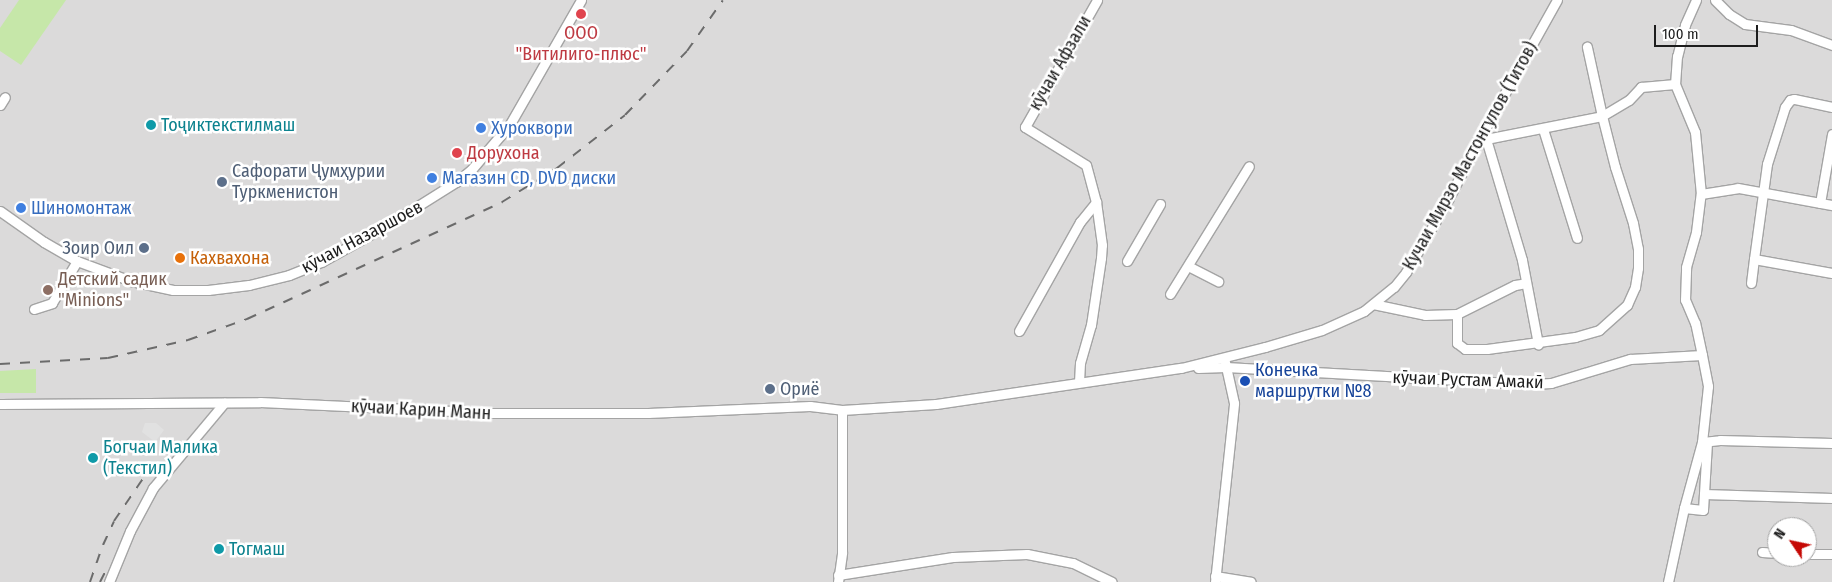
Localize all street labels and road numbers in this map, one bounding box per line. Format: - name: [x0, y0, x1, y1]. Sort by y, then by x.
- street label: кӯчаи Афзали: [1024, 12, 1096, 114]
- street label: Кучаи Мирзо Мастонгулов (Титов): [1398, 38, 1542, 274]
- street label: кӯчаи Назаршоев: [298, 196, 426, 278]
- street label: кӯчаи Рустам Амакӣ: [1392, 367, 1544, 393]
- street label: кӯчаи Карин Манн: [350, 396, 492, 424]

